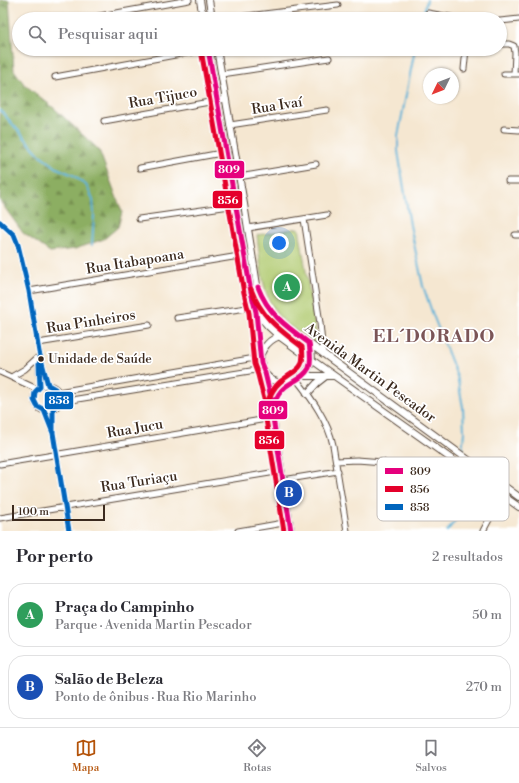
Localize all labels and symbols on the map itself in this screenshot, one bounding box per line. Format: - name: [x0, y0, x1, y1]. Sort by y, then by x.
- north arrow: [423, 68, 459, 104]
- street label: Rua Tijuco: [127, 83, 199, 113]
- street label: Rua Ivaí: [250, 93, 305, 119]
- line badge: 809: [214, 160, 245, 179]
- text: 809: [218, 163, 240, 177]
- line badge: 856: [212, 190, 243, 209]
- text: 856: [218, 194, 238, 208]
- your location: [269, 233, 289, 253]
- street label: Rua Itabapoana: [85, 245, 186, 279]
- pin: A: [274, 272, 300, 302]
- street label: Rua Pinheiros: [45, 306, 137, 338]
- street label: Avenida Martin Pescador: [300, 319, 439, 427]
- district label: EL´DORADO: [373, 325, 495, 348]
- place label: Unidade de Saúde: [48, 351, 152, 367]
- marker: Unidade de Saúde: [36, 354, 46, 364]
- line badge: 858: [44, 391, 74, 410]
- text: 858: [49, 394, 69, 408]
- line badge: 809: [258, 400, 288, 420]
- text: 809: [262, 404, 284, 418]
- street label: Rua Jucu: [106, 415, 164, 443]
- line badge: 856: [254, 430, 285, 450]
- text: 856: [259, 434, 279, 448]
- legend: [377, 457, 509, 521]
- text: 809: [410, 465, 431, 479]
- street label: Rua Turiaçu: [99, 467, 179, 497]
- pin: B: [276, 478, 302, 508]
- text: 856: [410, 483, 430, 497]
- text: 858: [410, 501, 430, 515]
- scale bar: [12, 503, 105, 522]

